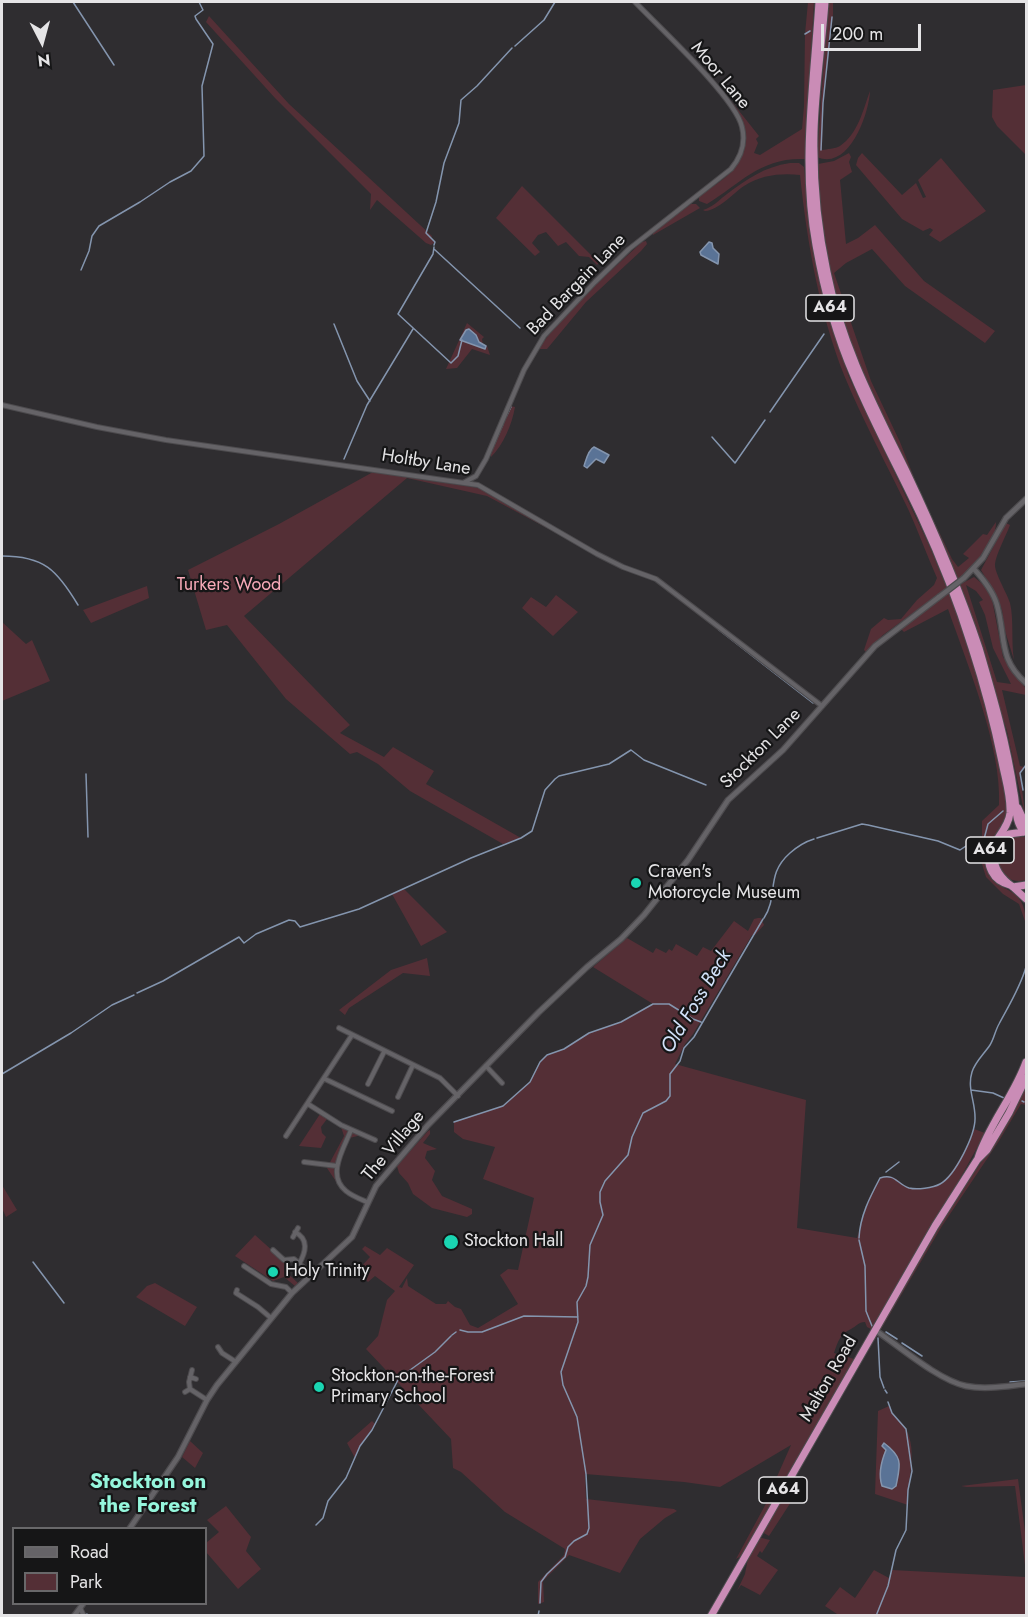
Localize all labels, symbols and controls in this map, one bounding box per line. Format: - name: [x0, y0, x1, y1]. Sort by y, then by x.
- north arrow: [12, 12, 72, 72]
- scale bar: [824, 12, 924, 50]
- text: 200 m: [832, 21, 883, 47]
- street label: Moor Lane: [686, 38, 754, 114]
- text: N: [36, 48, 51, 73]
- street label: Bad Bargain Lane: [523, 230, 631, 340]
- road number: A64: [806, 295, 854, 321]
- street label: Holtby Lane: [380, 445, 472, 481]
- park label: Turkers Wood: [177, 575, 281, 597]
- street label: Stockton Lane: [716, 704, 806, 794]
- road number: A64: [966, 837, 1014, 863]
- place label: Craven's Motorcycle Museum: [648, 862, 800, 904]
- marker: Craven's Motorcycle Museum: [629, 876, 643, 890]
- water label: Old Foss Beck: [657, 946, 737, 1058]
- street label: The Village: [358, 1106, 430, 1186]
- place label: Stockton Hall: [464, 1231, 563, 1253]
- marker: Stockton Hall: [442, 1233, 460, 1251]
- place label: Holy Trinity: [285, 1261, 369, 1283]
- marker: Holy Trinity: [266, 1265, 280, 1279]
- street label: Malton Road: [796, 1332, 862, 1426]
- place label: Stockton-on-the-Forest Primary School: [331, 1366, 494, 1408]
- marker: Stockton-on-the-Forest Primary School: [312, 1380, 326, 1394]
- district label: Stockton on the Forest: [90, 1470, 206, 1520]
- road number: A64: [759, 1477, 807, 1503]
- legend: [12, 1527, 207, 1605]
- text: Road: [70, 1539, 109, 1565]
- text: Park: [70, 1569, 102, 1595]

